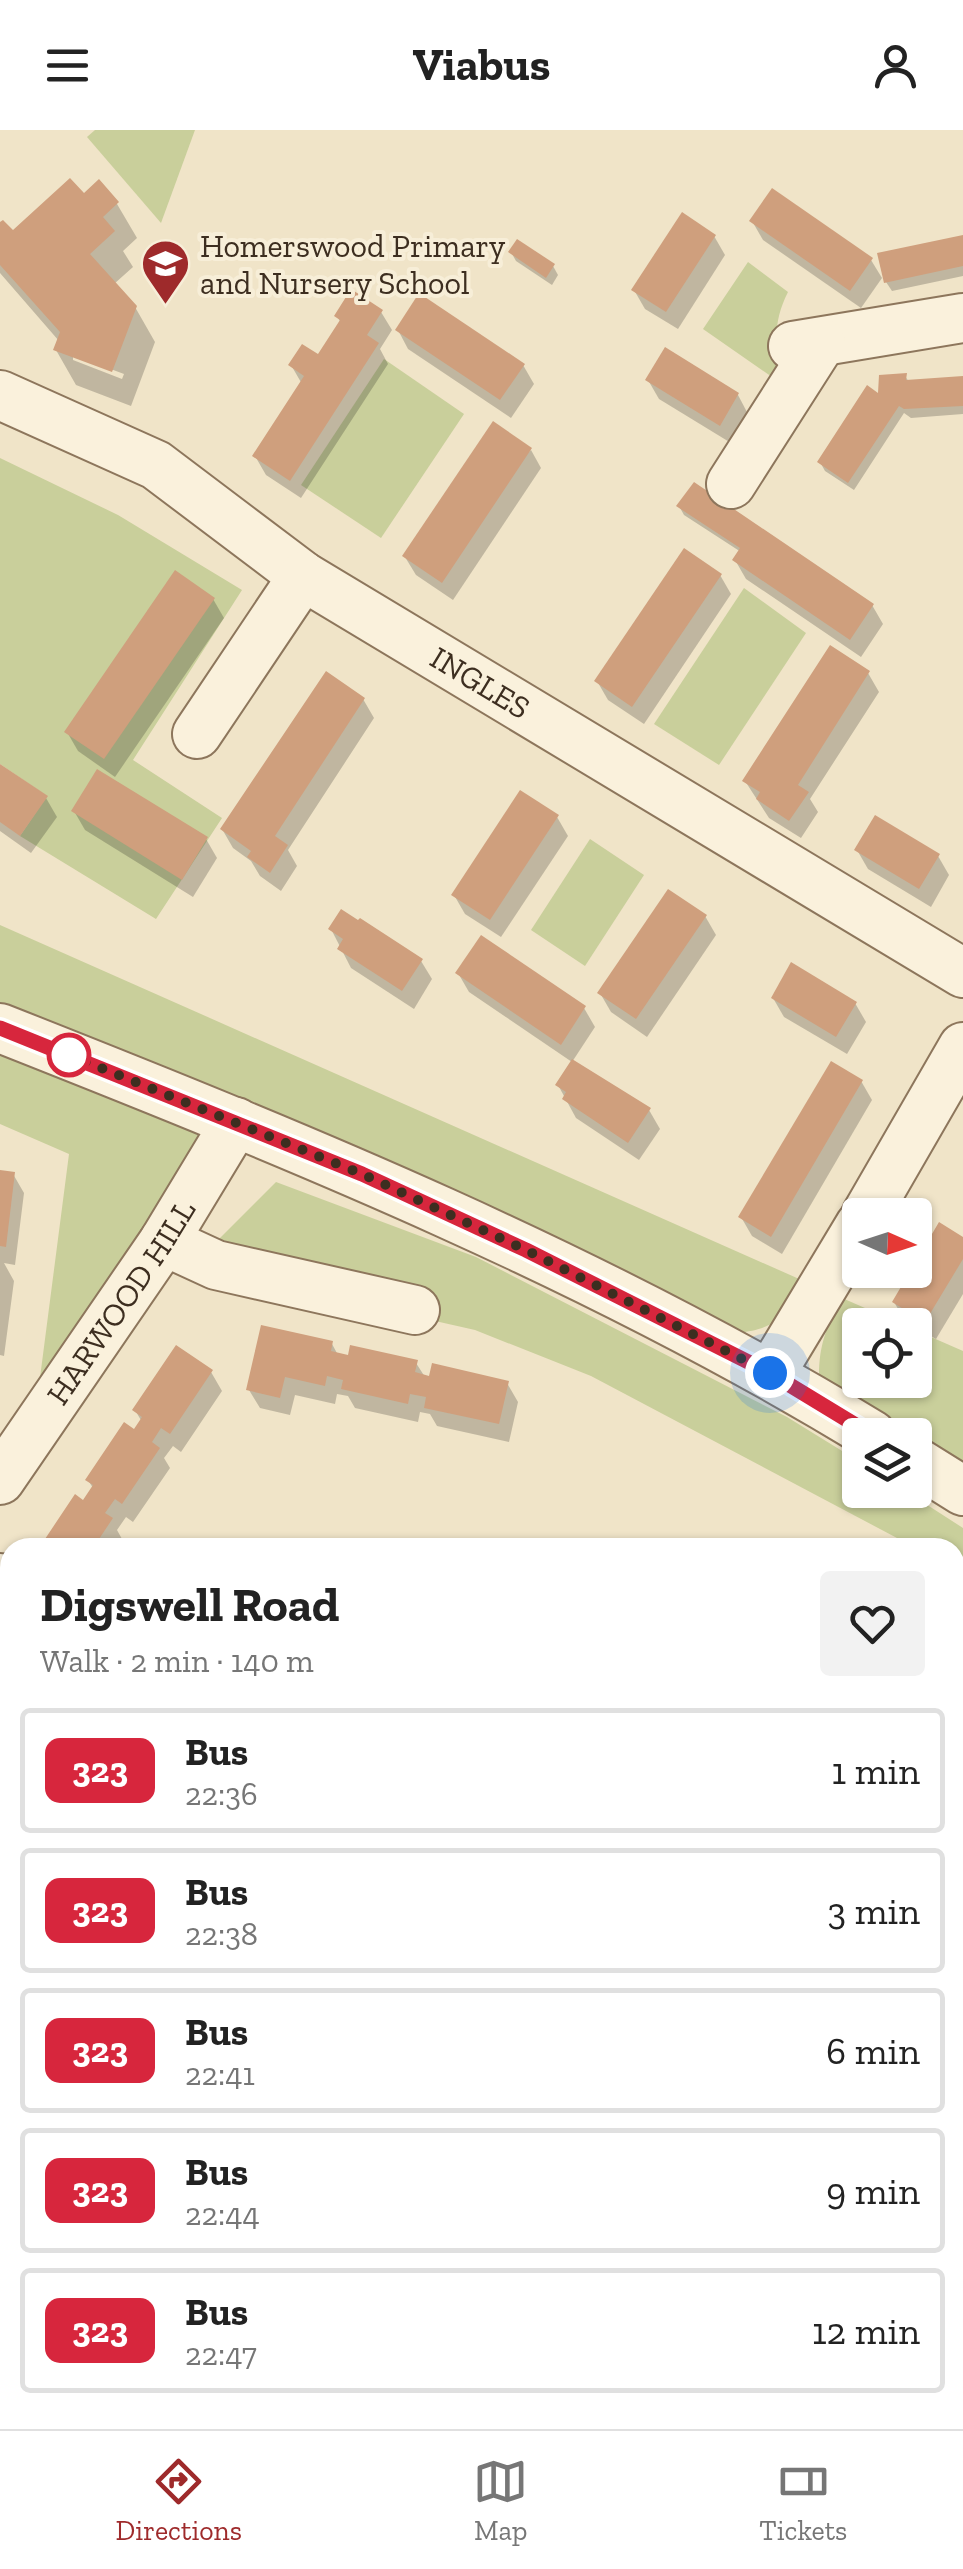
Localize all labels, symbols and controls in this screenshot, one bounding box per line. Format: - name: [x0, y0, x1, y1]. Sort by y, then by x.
- icon: menu: [40, 38, 95, 93]
- text: Viabus: [413, 38, 550, 92]
- icon: person: [868, 38, 923, 93]
- place label: Homerswood Primary and Nursery School: [200, 227, 506, 302]
- school or university icon: Homerswood Primary and Nursery School: [139, 238, 191, 306]
- street label: INGLES: [424, 638, 537, 727]
- unlabelled marker: [48, 1034, 90, 1076]
- street label: HARWOOD HILL: [38, 1193, 203, 1412]
- north arrow: [842, 1198, 932, 1288]
- map controls: [842, 1198, 932, 1508]
- button: locate: [842, 1308, 932, 1398]
- your location: [745, 1348, 795, 1398]
- button: layers: [842, 1418, 932, 1508]
- button: heart: [820, 1571, 925, 1676]
- text: Digswell Road: [40, 1576, 339, 1633]
- text: Walk · 2 min · 140 m: [40, 1642, 314, 1680]
- text: Bus: [185, 1729, 248, 1775]
- text: 1 min: [832, 1748, 920, 1794]
- text: 323: [72, 1749, 128, 1791]
- text: 22:36: [185, 1775, 258, 1813]
- text: Bus: [185, 1869, 248, 1915]
- text: 3 min: [828, 1888, 920, 1934]
- text: 323: [72, 1889, 128, 1931]
- text: 22:38: [185, 1915, 258, 1953]
- text: Bus: [185, 2009, 248, 2055]
- text: 6 min: [826, 2028, 920, 2074]
- text: 323: [72, 2029, 128, 2071]
- text: 22:41: [185, 2055, 255, 2093]
- text: Bus: [185, 2149, 248, 2195]
- text: 9 min: [826, 2168, 920, 2214]
- text: 323: [72, 2169, 128, 2211]
- text: 22:44: [185, 2195, 260, 2233]
- text: Bus: [185, 2289, 248, 2335]
- text: 12 min: [812, 2308, 920, 2354]
- text: 323: [72, 2309, 128, 2351]
- text: 22:47: [185, 2335, 257, 2373]
- tab: Directions: [116, 2454, 242, 2547]
- tab: Map: [473, 2454, 528, 2547]
- tab: Tickets: [759, 2454, 847, 2547]

